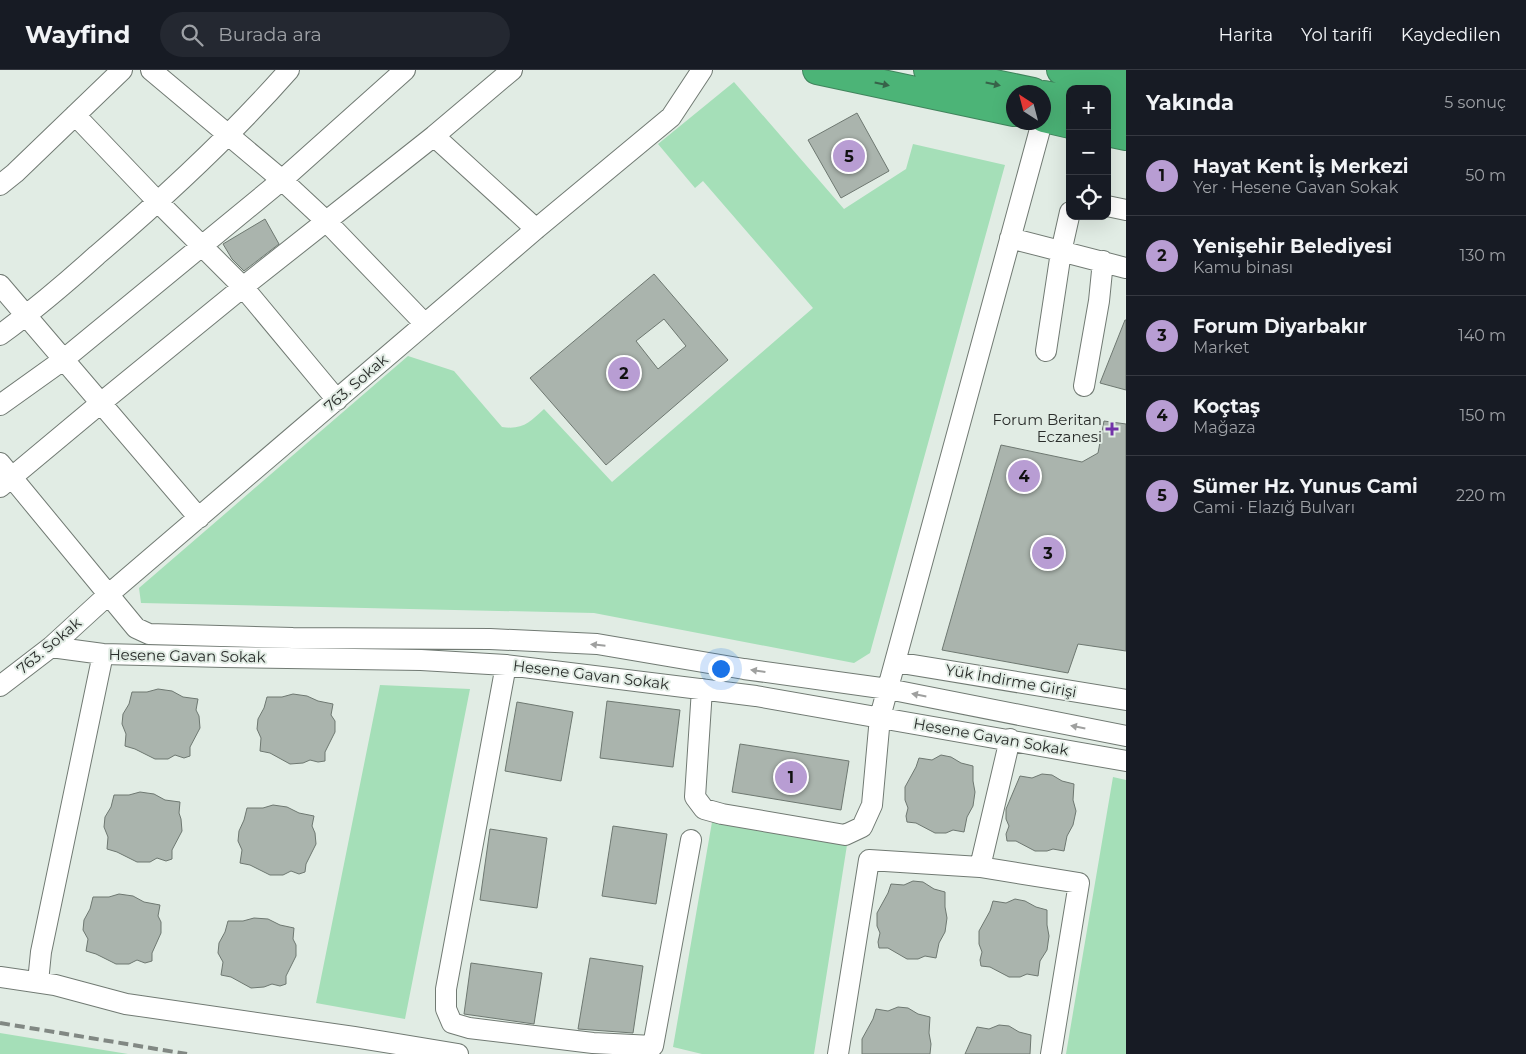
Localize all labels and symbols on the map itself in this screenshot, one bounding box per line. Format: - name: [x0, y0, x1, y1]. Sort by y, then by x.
- one-way arrow: [874, 80, 890, 88]
- one-way arrow: [985, 80, 1000, 88]
- north arrow: [1006, 85, 1051, 130]
- pin: 5: [833, 137, 865, 175]
- street label: 763. Sokak: [320, 350, 392, 416]
- pin: 2: [608, 354, 640, 392]
- place label: Forum Beritan Eczanesi: [992, 410, 1102, 446]
- marker: Forum Beritan Eczanesi: [1106, 423, 1118, 435]
- pin: 4: [1008, 457, 1040, 495]
- pin: 3: [1032, 534, 1064, 572]
- street label: 763. Sokak: [12, 613, 85, 678]
- one-way arrow: [589, 641, 605, 649]
- street label: Hesene Gavan Sokak: [108, 645, 266, 666]
- street label: Hesene Gavan Sokak: [512, 656, 670, 694]
- your location: [708, 656, 734, 682]
- street label: Yük İndirme Girişi: [944, 660, 1078, 701]
- one-way arrow: [750, 666, 766, 674]
- one-way arrow: [910, 691, 926, 699]
- street label: Hesene Gavan Sokak: [912, 714, 1070, 760]
- one-way arrow: [1070, 722, 1086, 730]
- pin: 1: [775, 758, 807, 796]

